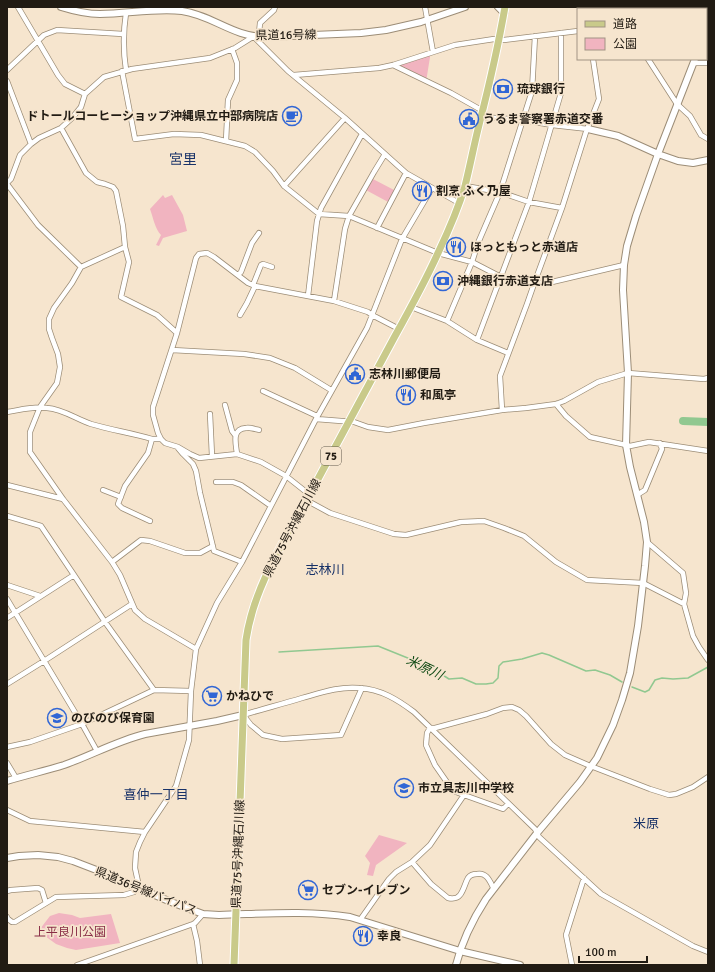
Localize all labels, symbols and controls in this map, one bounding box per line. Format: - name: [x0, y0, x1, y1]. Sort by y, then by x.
- legend: [577, 8, 707, 60]
- text: 道路: [613, 17, 637, 32]
- street label: 県道16号線: [255, 27, 317, 44]
- text: 公園: [613, 37, 637, 52]
- bank icon: 琉球銀行: [492, 78, 514, 100]
- place label: 琉球銀行: [517, 82, 565, 97]
- cafe icon: ドトールコーヒーショップ沖縄県立中部病院店: [281, 105, 303, 127]
- public building icon: うるま警察署赤道交番: [458, 108, 480, 130]
- place label: ドトールコーヒーショップ沖縄県立中部病院店: [26, 109, 278, 124]
- place label: うるま警察署赤道交番: [483, 112, 604, 127]
- district label: 宮里: [169, 151, 197, 168]
- restaurant icon: 割烹 ふく乃屋: [411, 180, 433, 202]
- place label: 割烹 ふく乃屋: [436, 184, 511, 199]
- restaurant icon: ほっともっと赤道店: [445, 236, 467, 258]
- place label: ほっともっと赤道店: [470, 240, 578, 255]
- bank icon: 沖縄銀行赤道支店: [432, 270, 454, 292]
- place label: 沖縄銀行赤道支店: [457, 274, 553, 289]
- public building icon: 志林川郵便局: [344, 363, 366, 385]
- place label: 志林川郵便局: [369, 367, 441, 382]
- restaurant icon: 和風亭: [395, 384, 417, 406]
- place label: 和風亭: [420, 388, 456, 403]
- road number: 75: [321, 447, 341, 465]
- street label: 県道75号沖縄石川線: [260, 477, 325, 580]
- district label: 志林川: [305, 562, 345, 578]
- water label: 米原川: [404, 652, 447, 685]
- supermarket icon: かねひで: [201, 685, 223, 707]
- place label: かねひで: [226, 689, 274, 704]
- school or university icon: のびのび保育園: [46, 707, 68, 729]
- place label: のびのび保育園: [71, 711, 155, 726]
- school or university icon: 市立具志川中学校: [393, 777, 415, 799]
- place label: 市立具志川中学校: [418, 781, 514, 796]
- district label: 喜仲一丁目: [123, 787, 189, 803]
- street label: 県道75号沖縄石川線: [229, 799, 248, 909]
- district label: 米原: [633, 816, 659, 832]
- street label: 県道36号線バイパス: [93, 864, 199, 919]
- supermarket icon: セブン-イレブン: [297, 879, 319, 901]
- place label: セブン-イレブン: [322, 883, 411, 898]
- park label: 上平良川公園: [34, 925, 106, 940]
- restaurant icon: 幸良: [352, 925, 374, 947]
- place label: 幸良: [377, 929, 401, 944]
- scale bar: [579, 938, 647, 964]
- text: 100 m: [585, 945, 617, 960]

